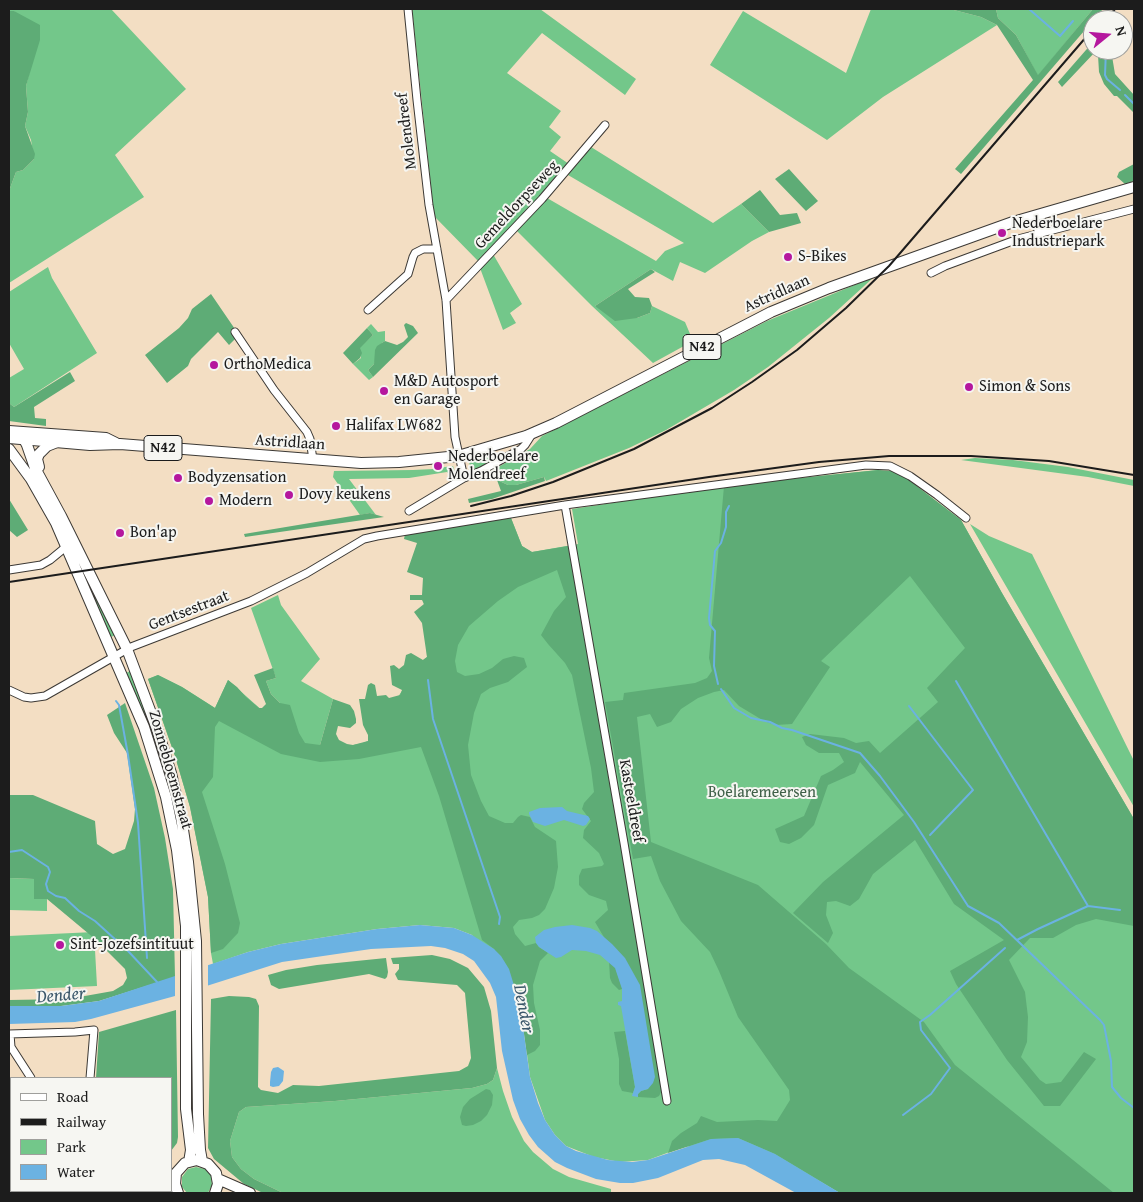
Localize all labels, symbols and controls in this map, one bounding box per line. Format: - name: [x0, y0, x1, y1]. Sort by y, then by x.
- north arrow: [1083, 10, 1133, 60]
- text: N: [1110, 24, 1132, 38]
- street label: Molendreef: [393, 91, 421, 171]
- street label: Gemeldorpseweg: [471, 157, 563, 253]
- place label: Nederboelare Industriepark: [1012, 214, 1105, 252]
- marker: Nederboelare Industriepark: [996, 227, 1008, 239]
- place label: S-Bikes: [798, 247, 847, 267]
- marker: S-Bikes: [782, 251, 794, 263]
- street label: Astridlaan: [741, 271, 813, 317]
- road number: N42: [683, 334, 721, 360]
- place label: OrthoMedica: [224, 355, 311, 375]
- marker: OrthoMedica: [208, 359, 220, 371]
- place label: M&D Autosport en Garage: [394, 372, 499, 410]
- place label: Simon & Sons: [979, 377, 1071, 397]
- marker: Simon & Sons: [963, 381, 975, 393]
- marker: M&D Autosport en Garage: [378, 385, 390, 397]
- place label: Halifax LW682: [346, 416, 442, 436]
- marker: Halifax LW682: [330, 420, 342, 432]
- street label: Astridlaan: [254, 431, 326, 455]
- road number: N42: [144, 436, 182, 460]
- place label: Nederboelare Molendreef: [448, 447, 538, 485]
- marker: Nederboelare Molendreef: [432, 460, 444, 472]
- place label: Bodyzensation: [188, 468, 286, 488]
- marker: Bodyzensation: [172, 472, 184, 484]
- place label: Dovy keukens: [299, 485, 391, 505]
- marker: Dovy keukens: [283, 489, 295, 501]
- place label: Modern: [219, 491, 272, 511]
- marker: Modern: [203, 495, 215, 507]
- place label: Bon'ap: [130, 523, 177, 543]
- marker: Bon'ap: [114, 527, 126, 539]
- street label: Gentsestraat: [146, 587, 232, 635]
- street label: Zonnebloemstraat: [144, 708, 196, 832]
- street label: Kasteeldreef: [614, 758, 648, 844]
- park label: Boelaremeersen: [708, 783, 816, 803]
- place label: Sint-Jozefsintituut: [70, 935, 194, 955]
- marker: Sint-Jozefsintituut: [54, 939, 66, 951]
- water label: Dender: [36, 983, 86, 1009]
- water label: Dender: [508, 983, 538, 1035]
- legend: [10, 1077, 172, 1192]
- text: Road: [57, 1086, 88, 1107]
- text: Railway: [57, 1111, 106, 1132]
- text: Park: [57, 1136, 86, 1157]
- text: Water: [57, 1161, 95, 1182]

